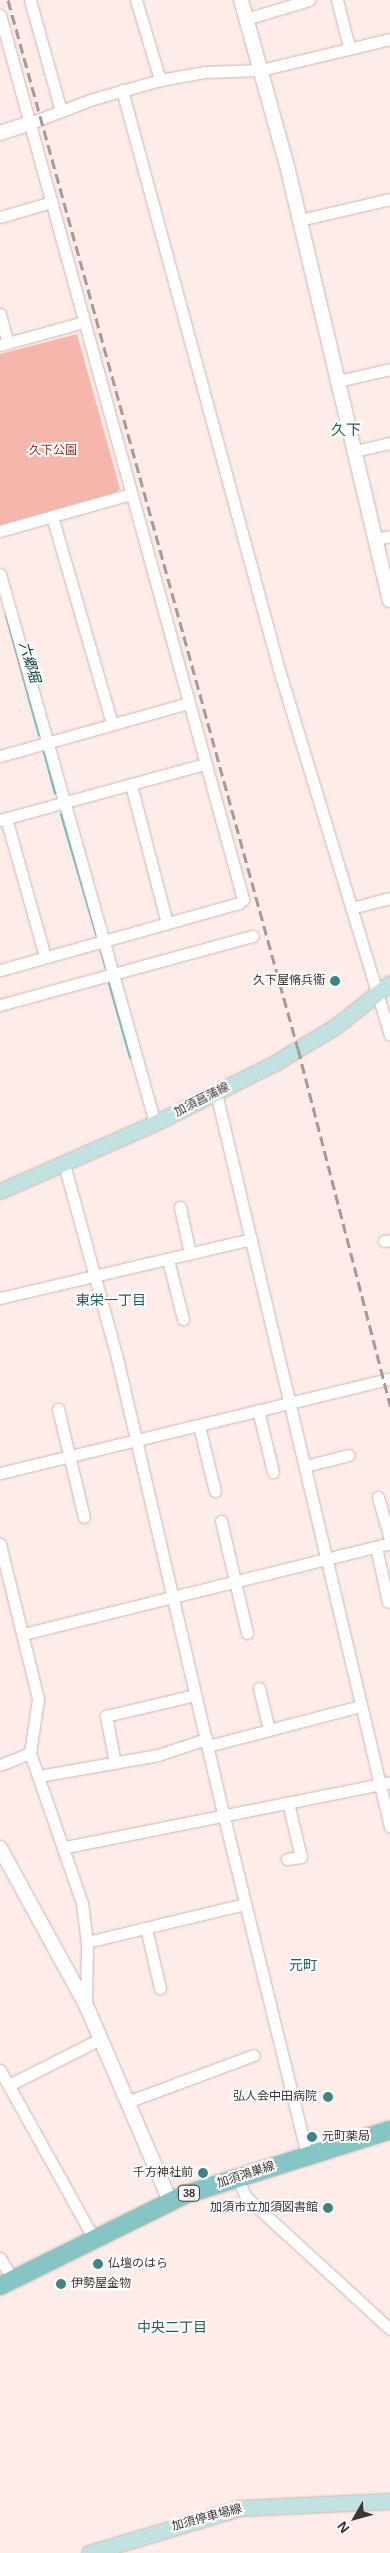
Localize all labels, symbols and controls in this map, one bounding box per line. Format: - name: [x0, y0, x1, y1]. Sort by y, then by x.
- district label: 久下: [331, 421, 361, 439]
- park label: 久下公園: [29, 444, 77, 458]
- water label: 六郷堀: [16, 639, 44, 685]
- place label: 久下屋脩兵衞: [253, 974, 325, 988]
- marker: 久下屋脩兵衞: [329, 975, 341, 987]
- street label: 加須菖蒲線: [172, 1080, 232, 1120]
- district label: 東栄一丁目: [76, 1292, 146, 1308]
- district label: 元町: [289, 1957, 317, 1973]
- place label: 弘人会中田病院: [233, 2090, 317, 2104]
- marker: 弘人会中田病院: [321, 2090, 335, 2104]
- place label: 元町薬局: [322, 2130, 370, 2144]
- marker: 元町薬局: [306, 2131, 318, 2143]
- street label: 加須鴻巣線: [215, 2159, 277, 2191]
- place label: 千方神社前: [133, 2166, 193, 2180]
- marker: 千方神社前: [197, 2167, 209, 2179]
- road number: 38: [178, 2184, 200, 2202]
- place label: 加須市立加須図書館: [210, 2201, 318, 2215]
- marker: 加須市立加須図書館: [322, 2202, 334, 2214]
- place label: 仏壇のはら: [108, 2257, 168, 2271]
- marker: 仏壇のはら: [92, 2258, 104, 2270]
- place label: 伊勢屋金物: [71, 2277, 131, 2291]
- marker: 伊勢屋金物: [55, 2278, 67, 2290]
- district label: 中央二丁目: [137, 2319, 207, 2335]
- north arrow: [330, 2493, 380, 2543]
- street label: 加須停車場線: [170, 2502, 244, 2534]
- text: N: [334, 2518, 353, 2536]

